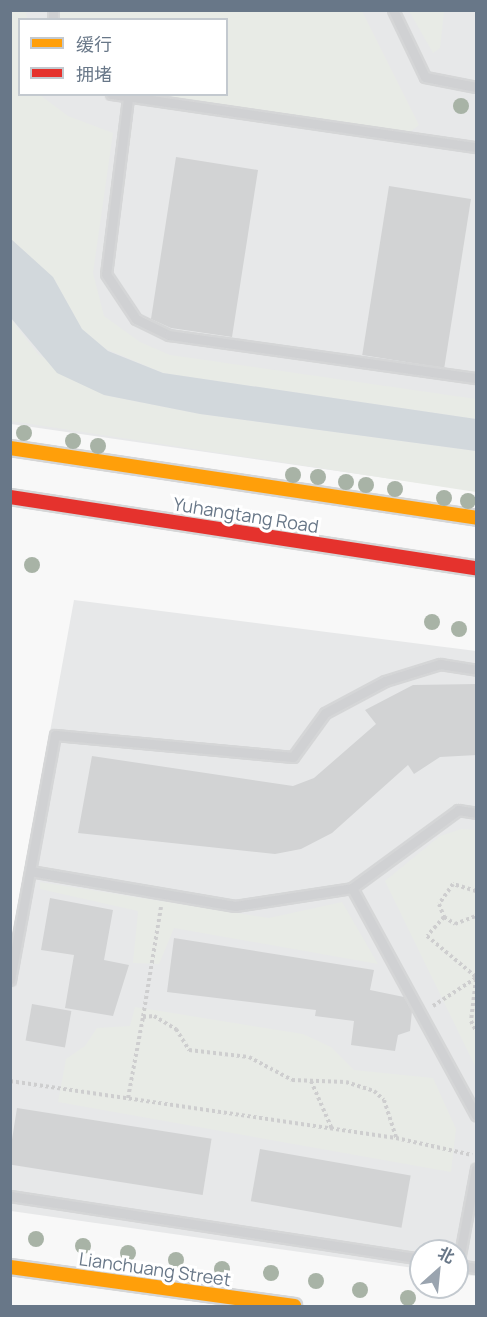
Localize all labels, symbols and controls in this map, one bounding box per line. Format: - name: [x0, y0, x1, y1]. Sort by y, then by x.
- legend: [18, 18, 228, 96]
- text: 缓行: [76, 32, 112, 56]
- text: 拥堵: [76, 62, 112, 86]
- street label: Yuhangtang Road: [172, 493, 320, 537]
- north arrow: [409, 1239, 469, 1299]
- text: 北: [434, 1241, 458, 1268]
- street label: Lianchuang Street: [78, 1248, 232, 1290]

